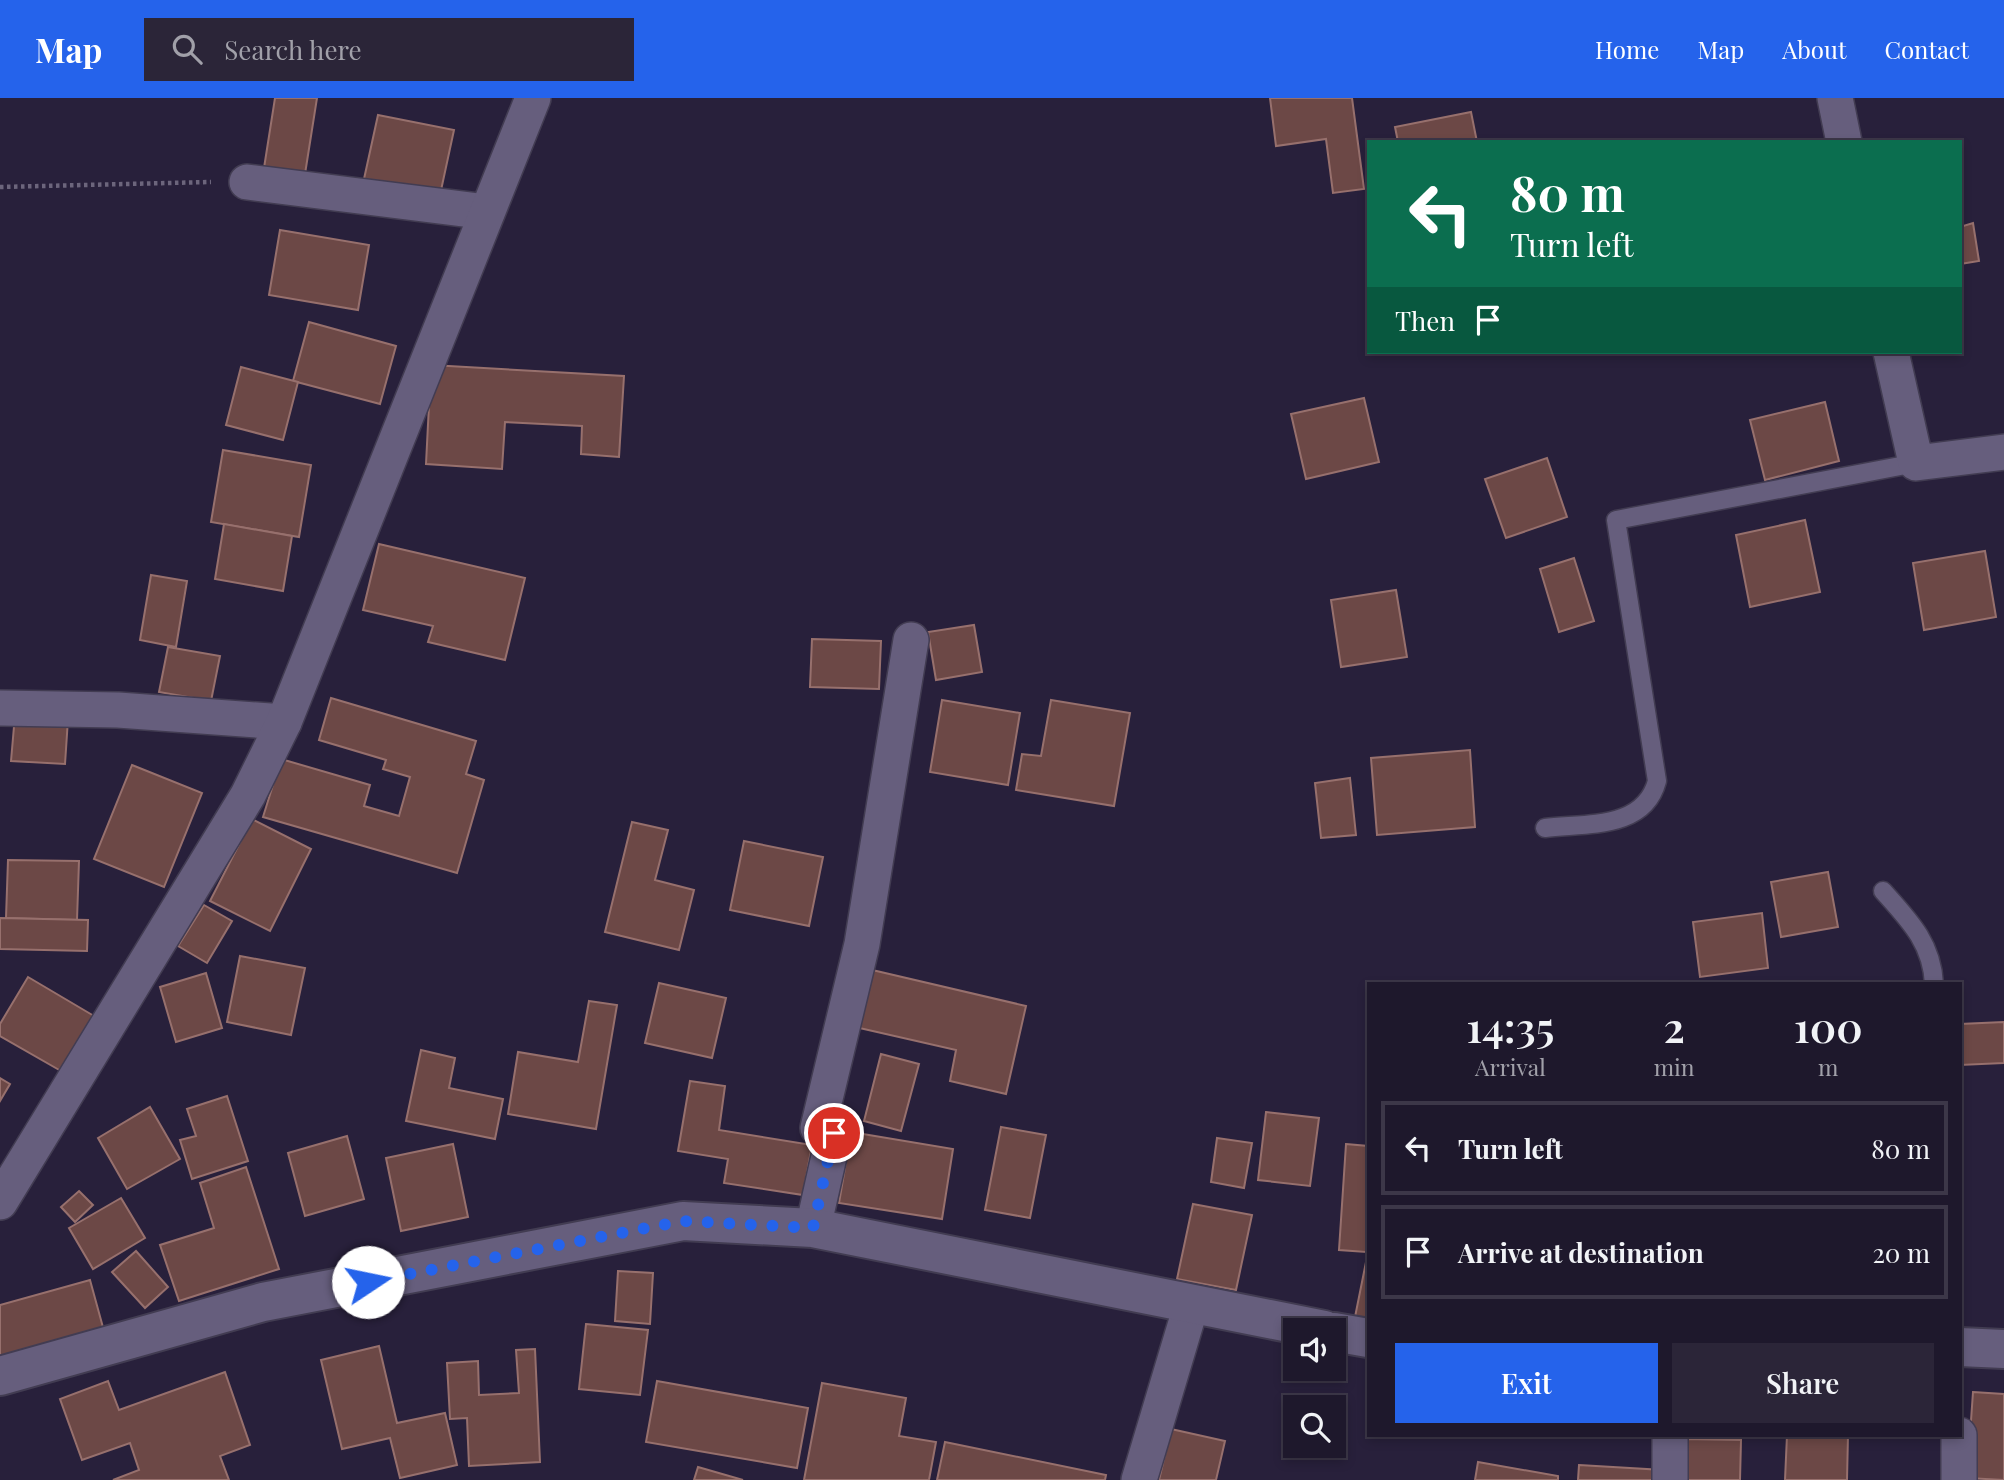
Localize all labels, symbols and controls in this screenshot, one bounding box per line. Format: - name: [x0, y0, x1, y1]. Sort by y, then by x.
- search box: [144, 18, 634, 81]
- text: Map: [35, 27, 102, 71]
- icon: search: [168, 30, 206, 68]
- text: Search here: [224, 32, 362, 67]
- text: Home: [1595, 33, 1659, 65]
- text: Map: [1697, 33, 1744, 65]
- text: About: [1782, 33, 1846, 65]
- text: Contact: [1884, 33, 1969, 65]
- text: 80 m: [1510, 159, 1625, 224]
- icon: left: [1395, 168, 1486, 259]
- text: Turn left: [1510, 222, 1634, 265]
- icon: arrive: [1469, 301, 1507, 339]
- text: Then: [1395, 303, 1455, 338]
- text: 14:35: [1466, 998, 1554, 1054]
- text: 2: [1663, 998, 1685, 1054]
- text: 100: [1794, 998, 1863, 1054]
- text: Arrival: [1475, 1051, 1546, 1082]
- text: min: [1654, 1051, 1695, 1082]
- text: m: [1818, 1051, 1838, 1082]
- pin: [804, 1103, 864, 1163]
- icon: arrive: [815, 1114, 853, 1152]
- icon: left: [1399, 1129, 1437, 1167]
- text: Turn left: [1458, 1131, 1563, 1166]
- text: 80 m: [1871, 1131, 1930, 1166]
- icon: arrive: [1399, 1233, 1437, 1271]
- text: Arrive at destination: [1458, 1235, 1704, 1270]
- text: 20 m: [1872, 1235, 1930, 1270]
- position arrow: [331, 1245, 405, 1319]
- map controls: [1283, 1318, 1346, 1458]
- button: sound: [1283, 1318, 1346, 1381]
- button: Exit: [1395, 1343, 1658, 1423]
- button: Share: [1672, 1343, 1934, 1423]
- button: search: [1283, 1395, 1346, 1458]

